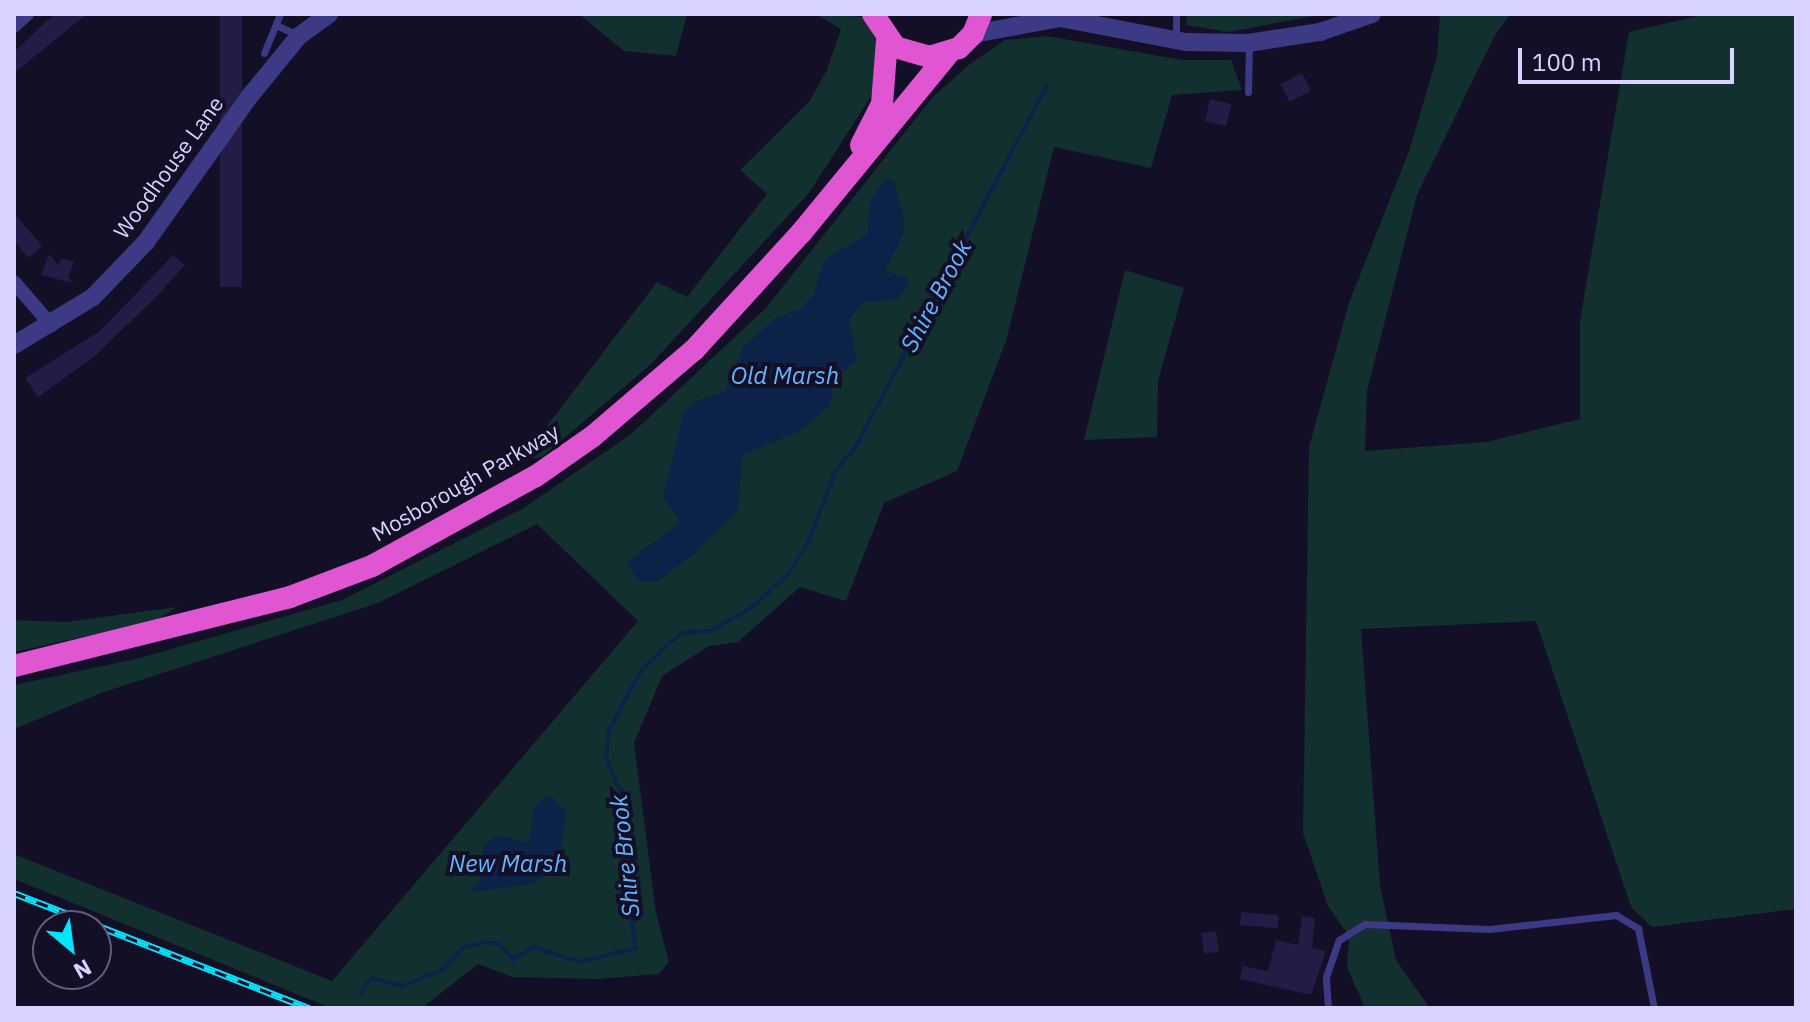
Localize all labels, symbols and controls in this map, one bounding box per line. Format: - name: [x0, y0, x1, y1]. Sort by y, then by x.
- scale bar: [1522, 32, 1738, 82]
- text: 100 m: [1532, 46, 1602, 78]
- street label: Woodhouse Lane: [108, 91, 228, 243]
- water label: Shire Brook: [894, 235, 978, 357]
- water label: Old Marsh: [731, 362, 839, 390]
- street label: Mosborough Parkway: [367, 418, 563, 546]
- water label: Shire Brook: [604, 793, 646, 919]
- water label: New Marsh: [449, 850, 567, 878]
- north arrow: [32, 910, 112, 990]
- text: N: [69, 953, 97, 986]

